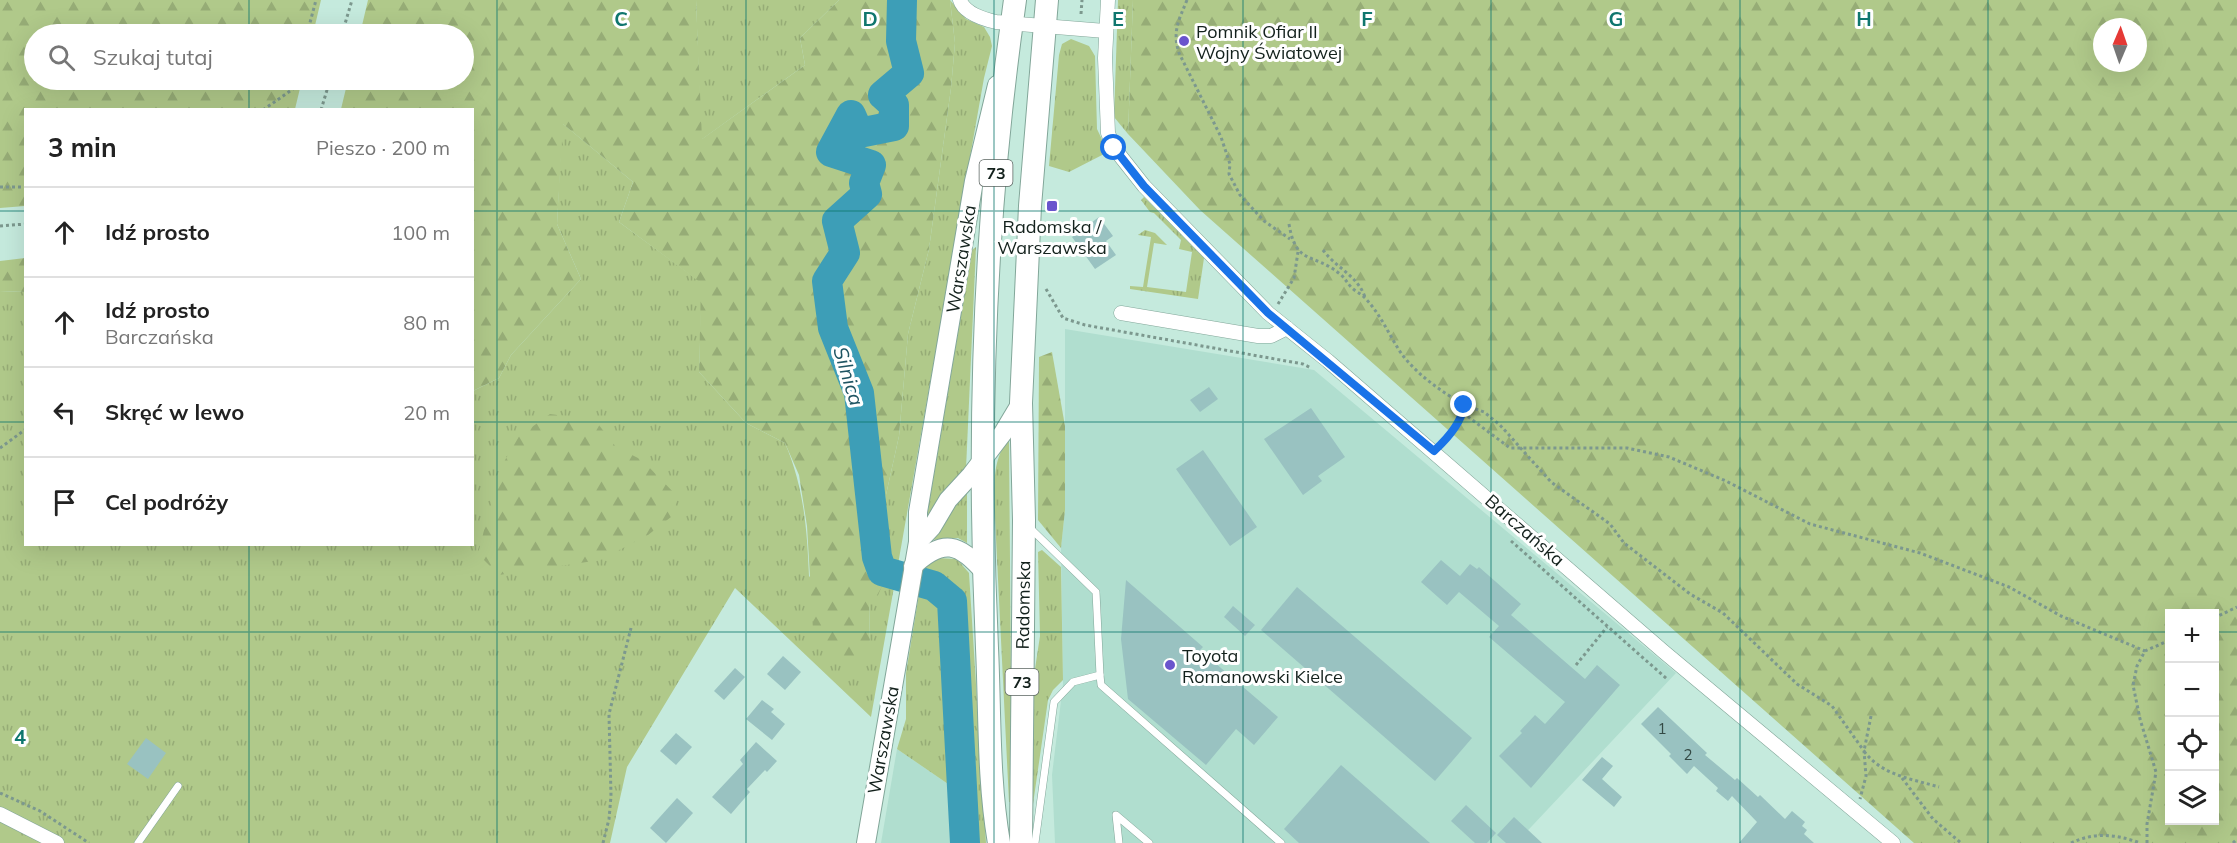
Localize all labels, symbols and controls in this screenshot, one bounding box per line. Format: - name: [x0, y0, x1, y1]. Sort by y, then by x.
- text: C: [614, 6, 628, 31]
- text: D: [862, 6, 878, 31]
- text: E: [1112, 6, 1124, 31]
- text: F: [1361, 6, 1373, 31]
- text: G: [1609, 6, 1623, 31]
- text: H: [1856, 6, 1872, 31]
- north arrow: [2093, 18, 2147, 72]
- place label: Pomnik Ofiar II Wojny Światowej: [1196, 20, 1342, 64]
- search box: [24, 24, 474, 90]
- marker: Pomnik Ofiar II Wojny Światowej: [1177, 34, 1191, 48]
- icon: search: [45, 41, 78, 74]
- text: Szukaj tutaj: [93, 43, 213, 71]
- text: 3 min: [48, 131, 117, 164]
- route start: [1100, 134, 1126, 160]
- text: Pieszo · 200 m: [316, 135, 450, 160]
- road number: 73: [980, 160, 1012, 186]
- marker: Radomska / Warszawska: [1045, 199, 1059, 213]
- street label: Warszawska: [941, 203, 981, 315]
- place label: Radomska / Warszawska: [997, 215, 1107, 259]
- icon: ahead: [48, 216, 81, 249]
- text: Idź prosto: [105, 218, 210, 246]
- text: 100 m: [391, 220, 450, 245]
- text: Idź prosto: [105, 296, 210, 324]
- icon: ahead: [48, 306, 81, 339]
- text: 80 m: [403, 310, 450, 335]
- text: Barczańska: [105, 324, 214, 349]
- water label: Silnica: [828, 344, 870, 408]
- route end: [1450, 391, 1476, 417]
- icon: left: [48, 396, 81, 429]
- text: Skręć w lewo: [105, 398, 244, 426]
- text: 20 m: [403, 400, 450, 425]
- icon: arrive: [48, 486, 81, 519]
- text: Cel podróży: [105, 488, 228, 516]
- street label: Barczańska: [1481, 489, 1569, 571]
- street label: Radomska: [1011, 560, 1035, 650]
- map controls: [2165, 609, 2219, 825]
- button: +: [2165, 609, 2219, 663]
- place label: Toyota Romanowski Kielce: [1182, 644, 1343, 688]
- marker: Toyota Romanowski Kielce: [1163, 658, 1177, 672]
- button: −: [2165, 663, 2219, 717]
- road number: 73: [1006, 669, 1038, 695]
- street label: Warszawska: [862, 684, 904, 796]
- button: locate: [2165, 717, 2219, 771]
- house number: 1: [1657, 719, 1667, 738]
- text: 4: [14, 724, 26, 749]
- house number: 2: [1683, 745, 1693, 764]
- button: layers: [2165, 771, 2219, 825]

